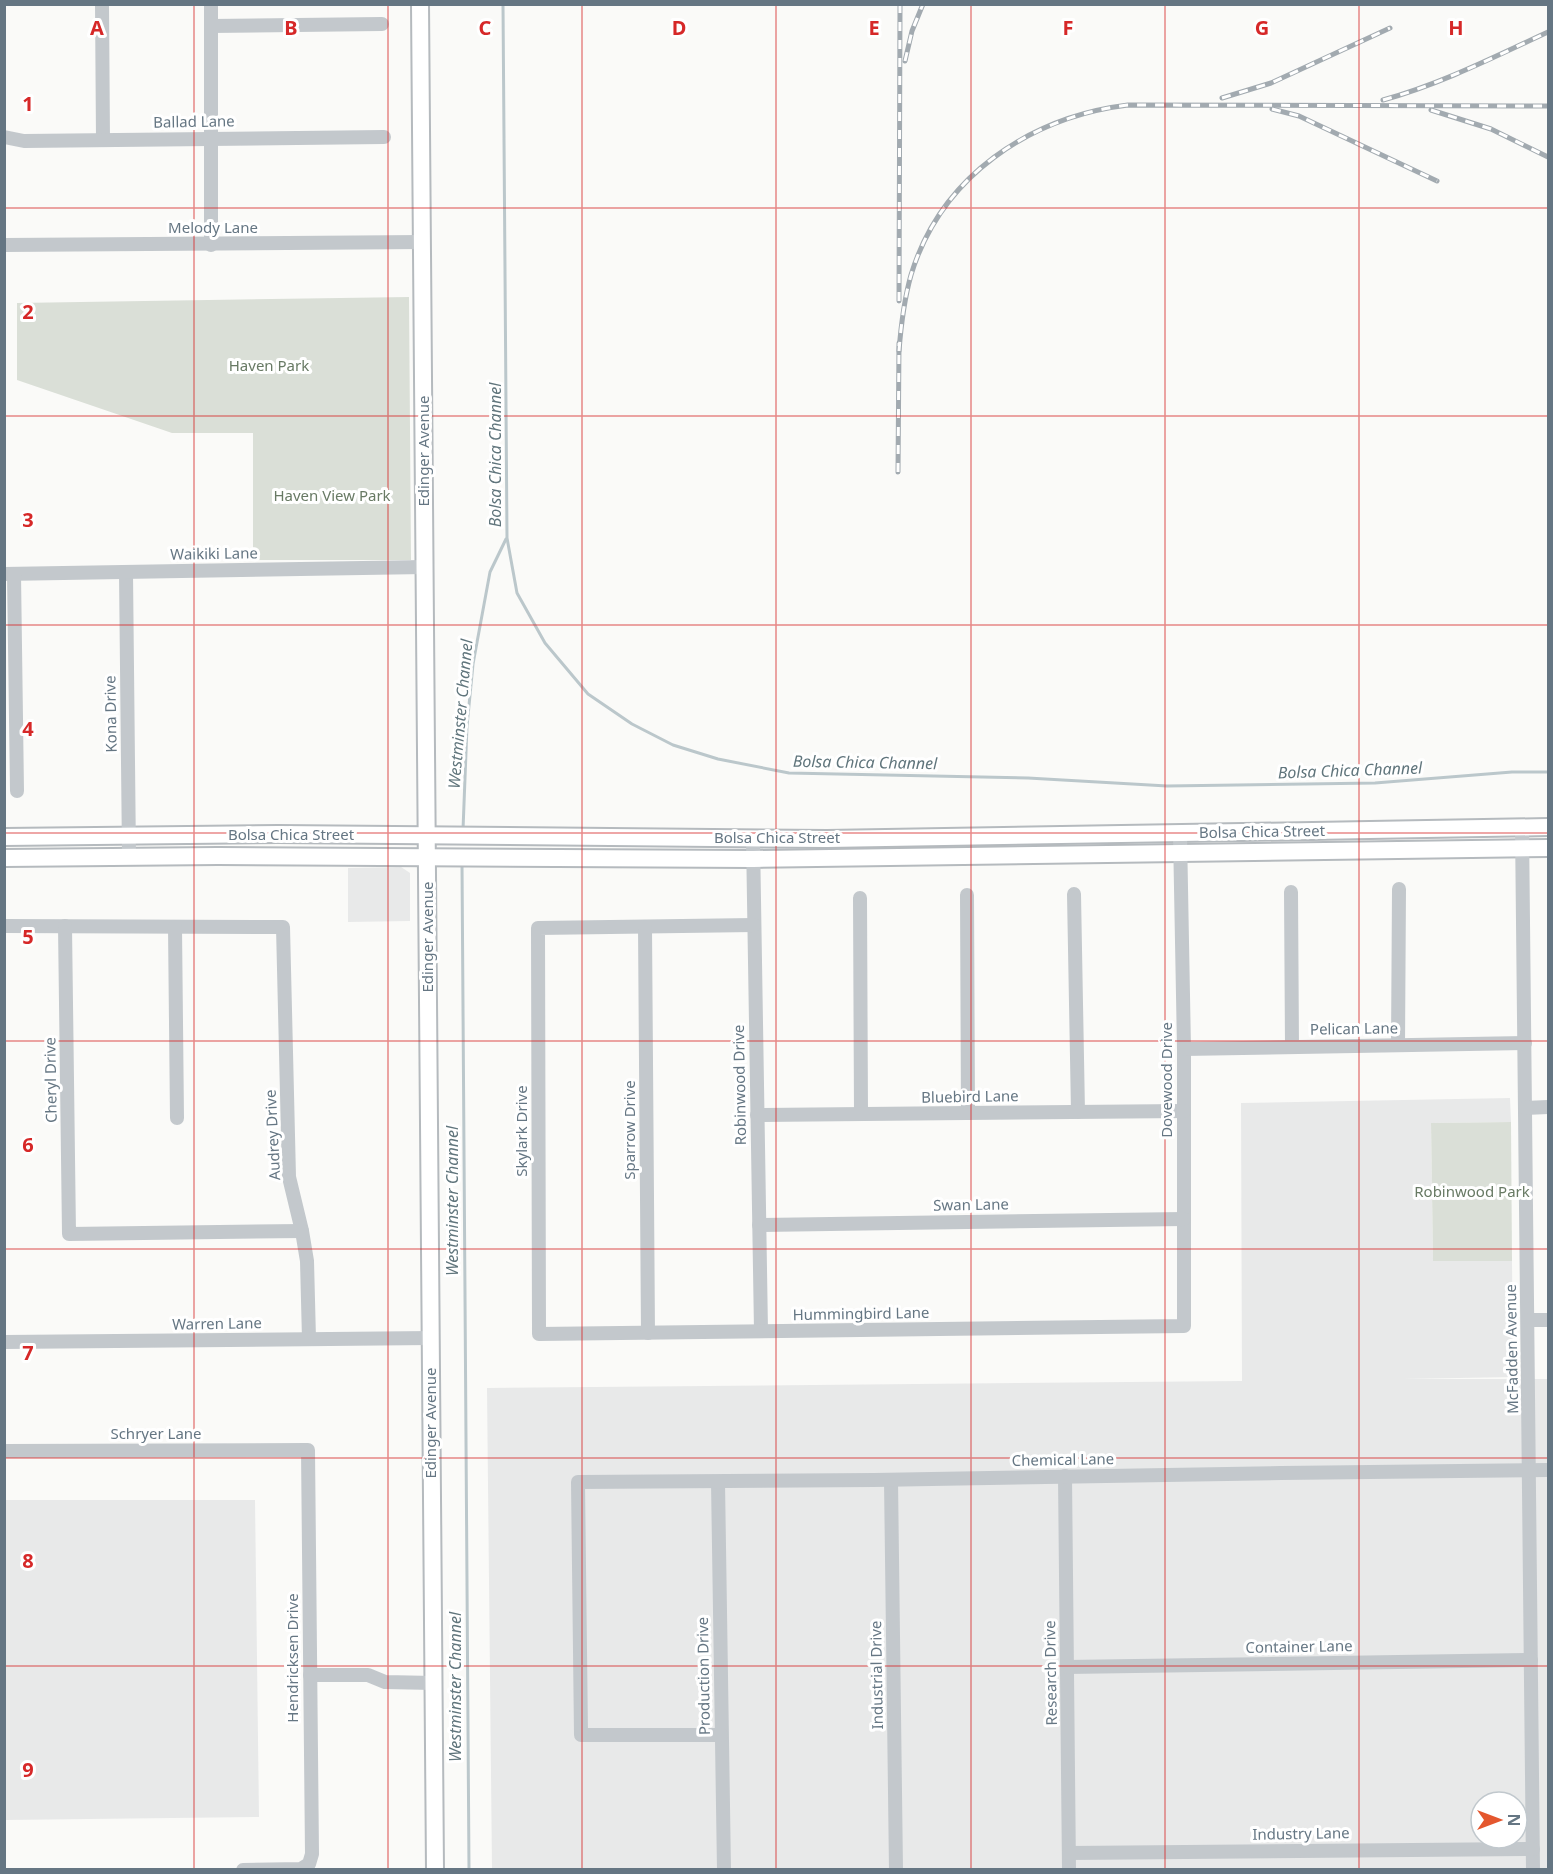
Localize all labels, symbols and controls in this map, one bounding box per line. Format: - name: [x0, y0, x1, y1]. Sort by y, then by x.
- text: A: [90, 14, 104, 41]
- text: B: [284, 14, 298, 41]
- text: C: [479, 14, 492, 41]
- text: D: [672, 14, 686, 41]
- text: E: [868, 14, 880, 41]
- text: F: [1063, 14, 1073, 41]
- text: G: [1255, 14, 1269, 41]
- text: H: [1448, 14, 1464, 41]
- text: 1: [22, 90, 34, 117]
- street label: Ballad Lane: [153, 110, 235, 132]
- street label: Melody Lane: [168, 217, 258, 237]
- text: 2: [22, 298, 34, 325]
- park label: Haven Park: [229, 355, 309, 375]
- water label: Bolsa Chica Channel: [484, 382, 506, 527]
- street label: Edinger Avenue: [413, 395, 433, 507]
- park label: Haven View Park: [273, 485, 391, 505]
- text: 3: [22, 506, 34, 533]
- street label: Waikiki Lane: [170, 542, 258, 564]
- water label: Westminster Channel: [443, 637, 478, 790]
- street label: Kona Drive: [99, 675, 121, 753]
- text: 4: [22, 715, 34, 742]
- water label: Bolsa Chica Channel: [793, 750, 938, 774]
- water label: Bolsa Chica Channel: [1277, 756, 1423, 784]
- street label: Bolsa Chica Street: [1199, 820, 1326, 842]
- street label: Bolsa Chica Street: [228, 824, 355, 844]
- street label: Bolsa Chica Street: [714, 827, 841, 847]
- street label: Edinger Avenue: [417, 881, 437, 993]
- text: 5: [22, 923, 34, 950]
- street label: Pelican Lane: [1310, 1017, 1398, 1039]
- street label: Dovewood Drive: [1156, 1022, 1176, 1138]
- street label: Robinwood Drive: [728, 1024, 750, 1146]
- street label: Cheryl Drive: [39, 1037, 61, 1123]
- street label: Sparrow Drive: [619, 1080, 639, 1180]
- street label: Skylark Drive: [511, 1085, 531, 1177]
- street label: Bluebird Lane: [921, 1085, 1019, 1107]
- street label: Audrey Drive: [260, 1089, 284, 1181]
- water label: Westminster Channel: [441, 1125, 463, 1276]
- text: 6: [22, 1131, 34, 1158]
- park label: Robinwood Park: [1414, 1181, 1530, 1201]
- street label: Swan Lane: [933, 1193, 1009, 1215]
- street label: McFadden Avenue: [1500, 1284, 1522, 1414]
- street label: Hummingbird Lane: [792, 1302, 930, 1324]
- street label: Warren Lane: [172, 1312, 262, 1334]
- text: 7: [22, 1339, 34, 1366]
- street label: Edinger Avenue: [420, 1367, 440, 1479]
- street label: Schryer Lane: [110, 1423, 202, 1443]
- street label: Chemical Lane: [1012, 1448, 1114, 1470]
- text: 8: [22, 1547, 34, 1574]
- street label: Hendricksen Drive: [282, 1593, 302, 1723]
- water label: Westminster Channel: [444, 1611, 466, 1762]
- street label: Production Drive: [692, 1617, 714, 1735]
- street label: Industrial Drive: [865, 1620, 887, 1730]
- street label: Research Drive: [1039, 1620, 1061, 1726]
- street label: Container Lane: [1245, 1635, 1353, 1657]
- text: 9: [22, 1756, 34, 1783]
- north arrow: [1469, 1790, 1529, 1850]
- text: N: [1503, 1813, 1525, 1827]
- street label: Industry Lane: [1252, 1822, 1350, 1844]

